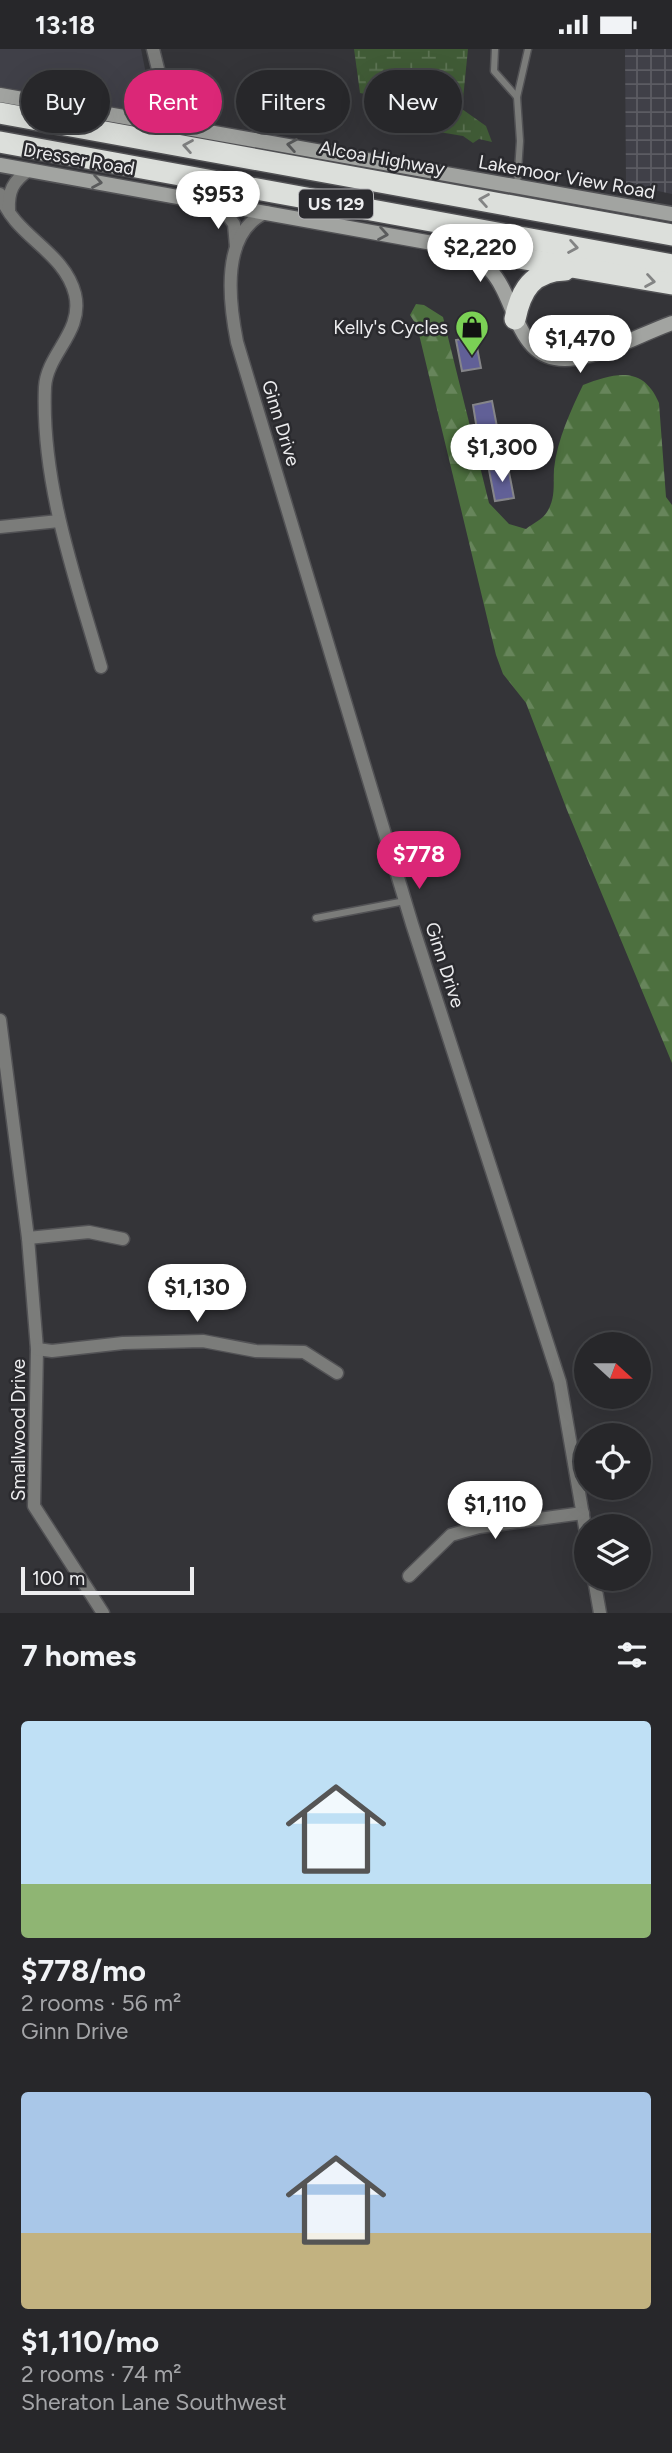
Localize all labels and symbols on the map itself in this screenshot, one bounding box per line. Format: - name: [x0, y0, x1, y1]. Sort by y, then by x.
- street label: Alcoa Highway: [317, 136, 447, 180]
- street label: Dresser Road: [21, 138, 137, 180]
- one-way arrow: [182, 139, 194, 154]
- one-way arrow: [286, 139, 298, 154]
- street label: Lakemoor View Road: [477, 150, 657, 204]
- pin: $953: [177, 171, 259, 231]
- one-way arrow: [91, 174, 103, 189]
- road number: US 129: [299, 189, 373, 219]
- one-way arrow: [478, 193, 490, 208]
- pin: $2,220: [423, 225, 537, 284]
- one-way arrow: [377, 226, 389, 241]
- one-way arrow: [567, 239, 579, 254]
- one-way arrow: [644, 273, 656, 288]
- shop icon: Kelly's Cycles: [453, 308, 491, 357]
- pin: $1,470: [523, 315, 637, 375]
- place label: Kelly's Cycles: [333, 316, 448, 339]
- street label: Ginn Drive: [257, 377, 305, 469]
- pin: $1,300: [445, 425, 559, 484]
- pin: $778: [378, 831, 460, 891]
- street label: Ginn Drive: [420, 919, 470, 1011]
- pin: $1,130: [140, 1265, 254, 1324]
- north arrow: [574, 1332, 651, 1409]
- street label: Smallwood Drive: [7, 1359, 30, 1501]
- pin: $1,110: [438, 1481, 552, 1541]
- scale bar: [21, 1564, 194, 1596]

